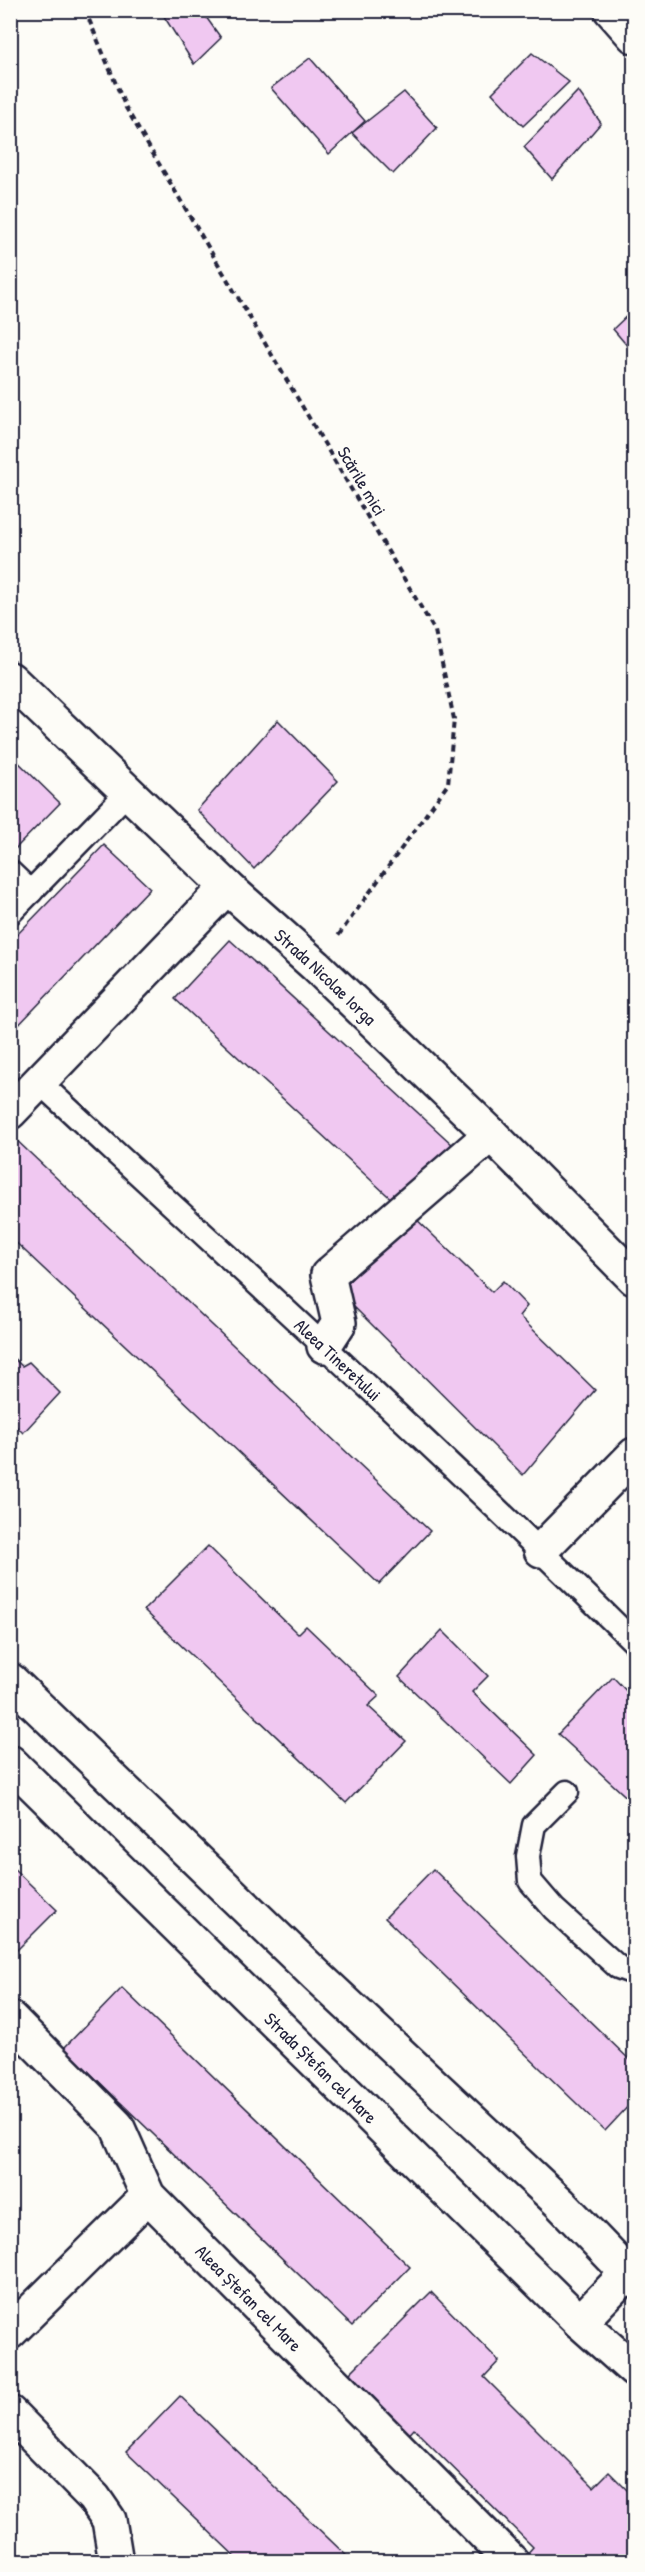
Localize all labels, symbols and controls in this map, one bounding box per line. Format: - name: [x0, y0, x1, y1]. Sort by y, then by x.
- street label: Scările mici: [332, 442, 392, 520]
- street label: Strada Nicolae Iorga: [269, 923, 382, 1030]
- street label: Aleea Tineretului: [289, 1312, 387, 1406]
- street label: Strada Ștefan cel Mare: [259, 2006, 383, 2129]
- street label: Aleea Ștefan cel Mare: [190, 2239, 308, 2357]

